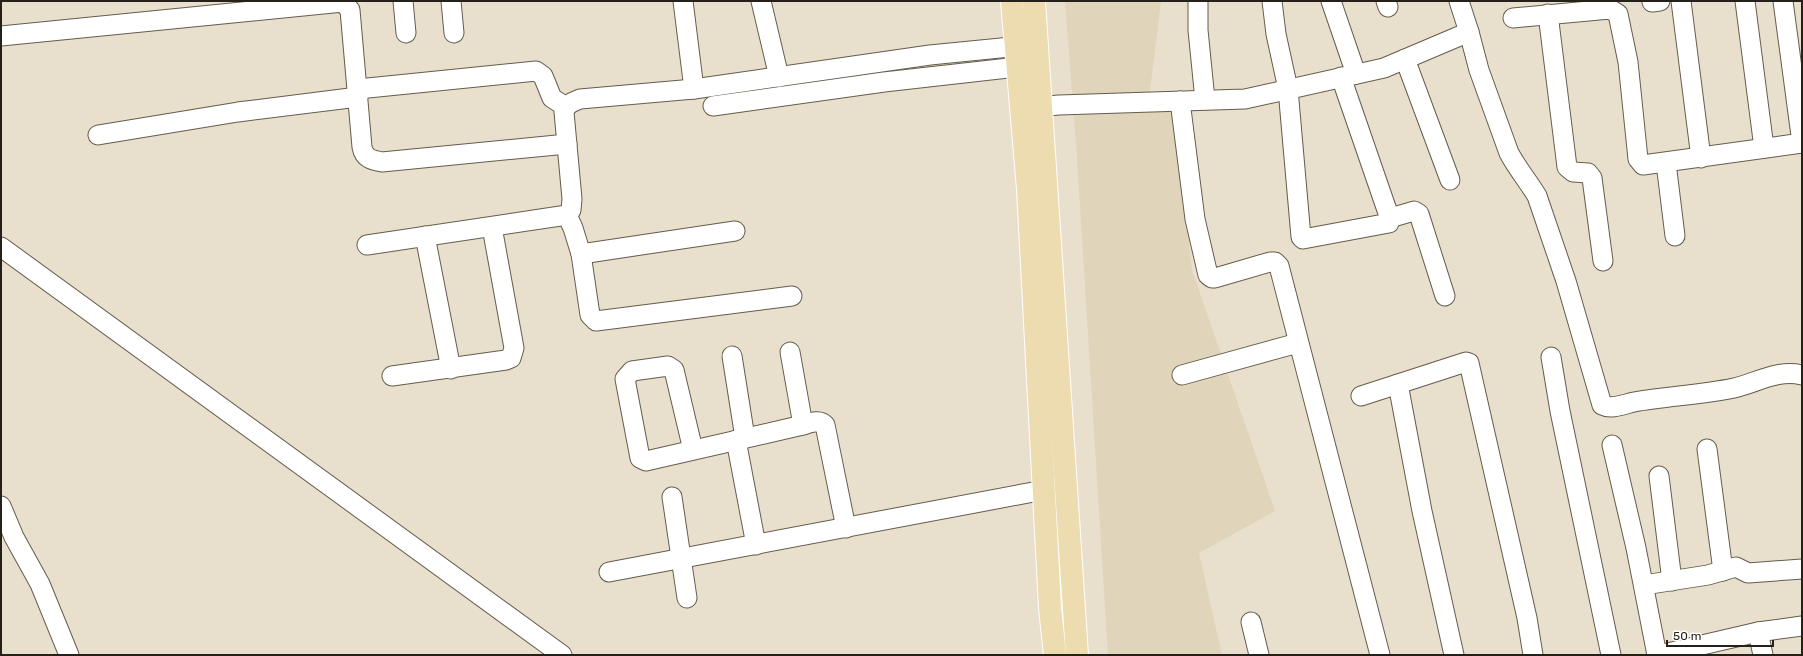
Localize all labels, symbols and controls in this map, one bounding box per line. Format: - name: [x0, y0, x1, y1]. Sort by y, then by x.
- scale bar: [1667, 622, 1773, 648]
- text: 50 m: [1673, 629, 1701, 643]

